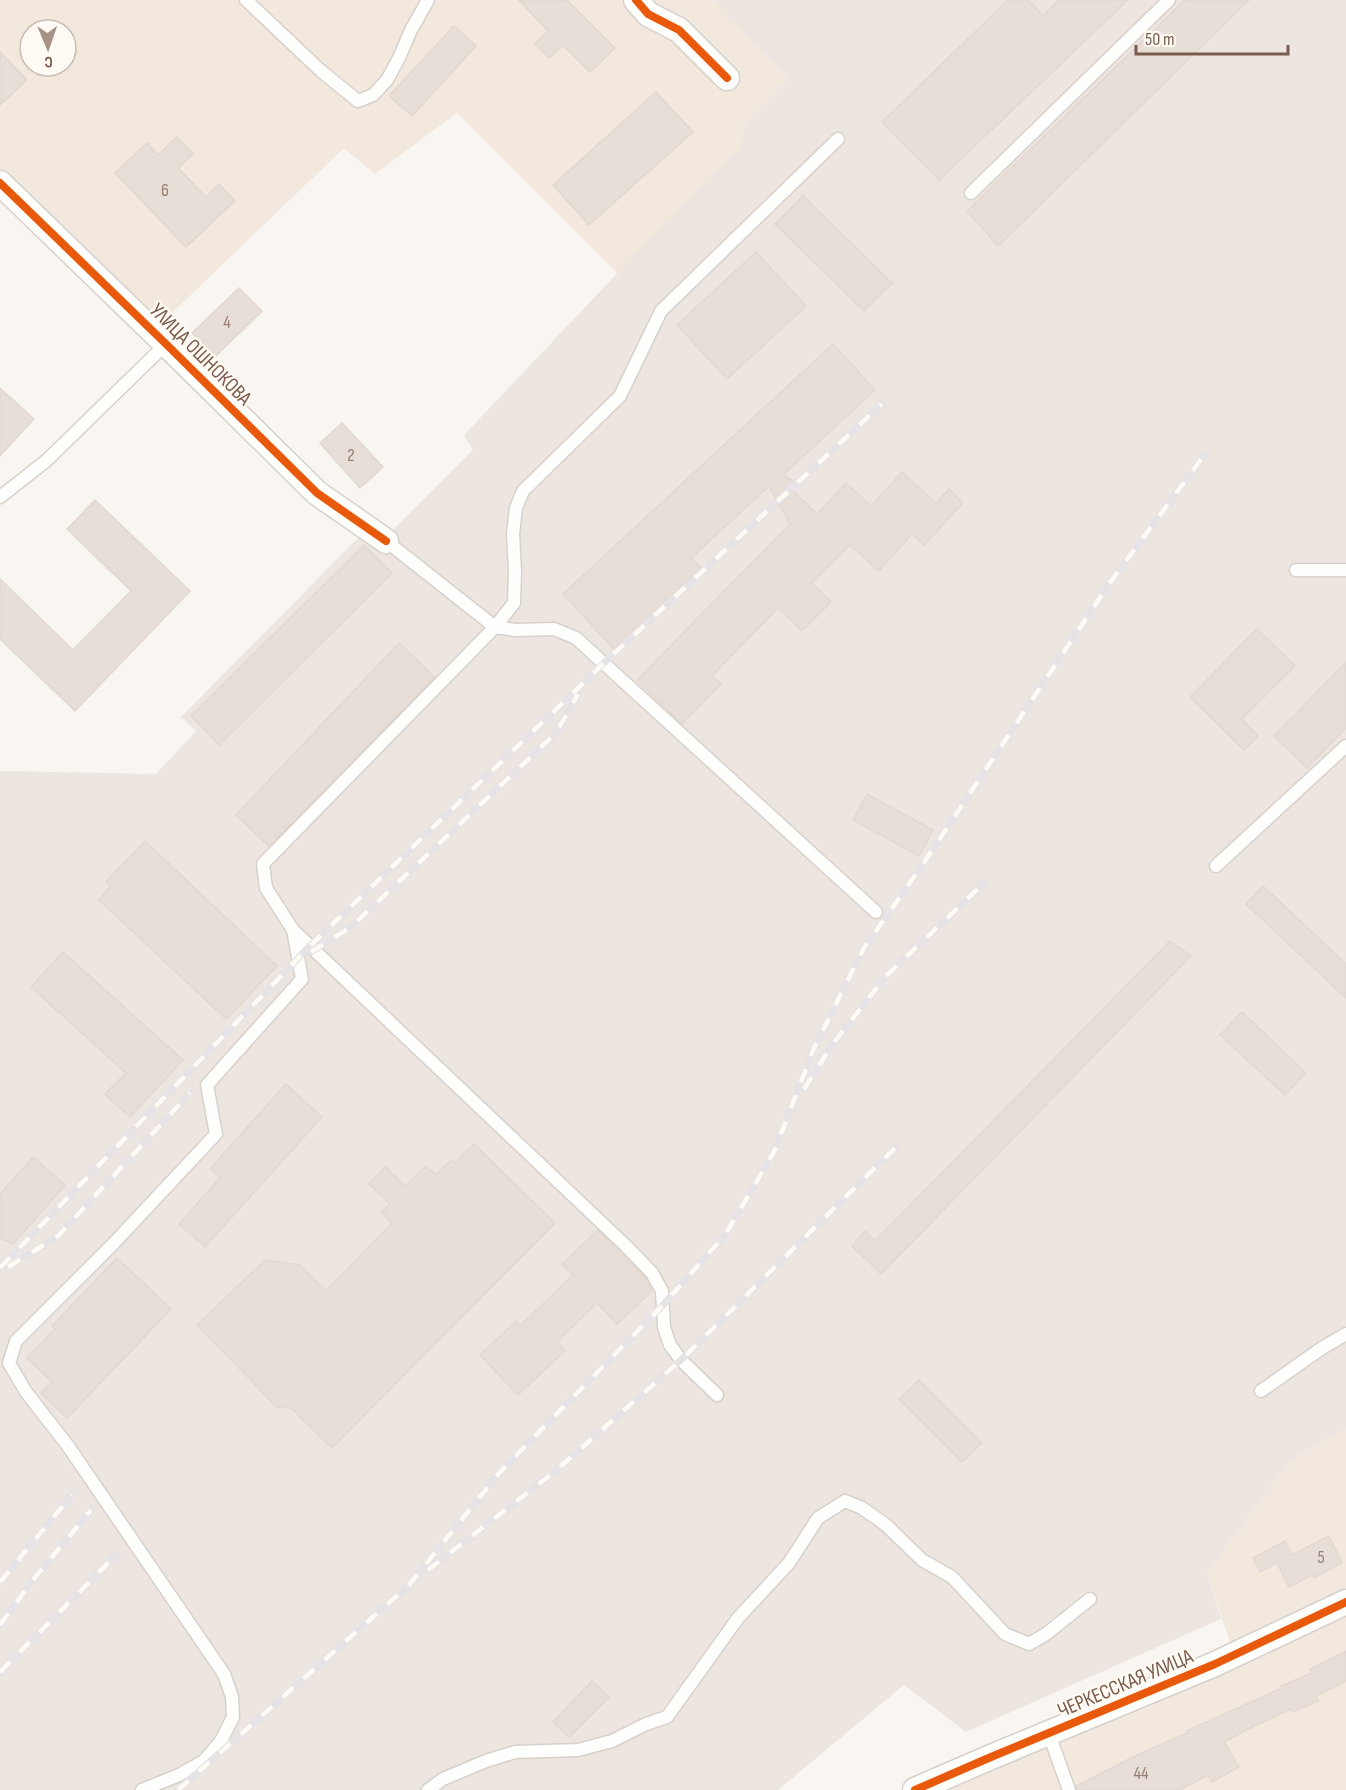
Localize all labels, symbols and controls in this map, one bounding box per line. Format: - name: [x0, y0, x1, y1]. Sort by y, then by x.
- north arrow: [18, 18, 78, 78]
- scale bar: [1136, 18, 1288, 56]
- text: 50 m: [1145, 29, 1175, 50]
- text: С: [44, 52, 53, 71]
- house number: 6: [161, 180, 169, 201]
- street label: УЛИЦА ОШНОКОВА: [144, 298, 258, 411]
- house number: 4: [223, 312, 231, 333]
- house number: 2: [347, 445, 355, 466]
- house number: 5: [1317, 1547, 1325, 1568]
- street label: ЧЕРКЕССКАЯ УЛИЦА: [1054, 1643, 1198, 1723]
- house number: 44: [1133, 1763, 1149, 1784]

